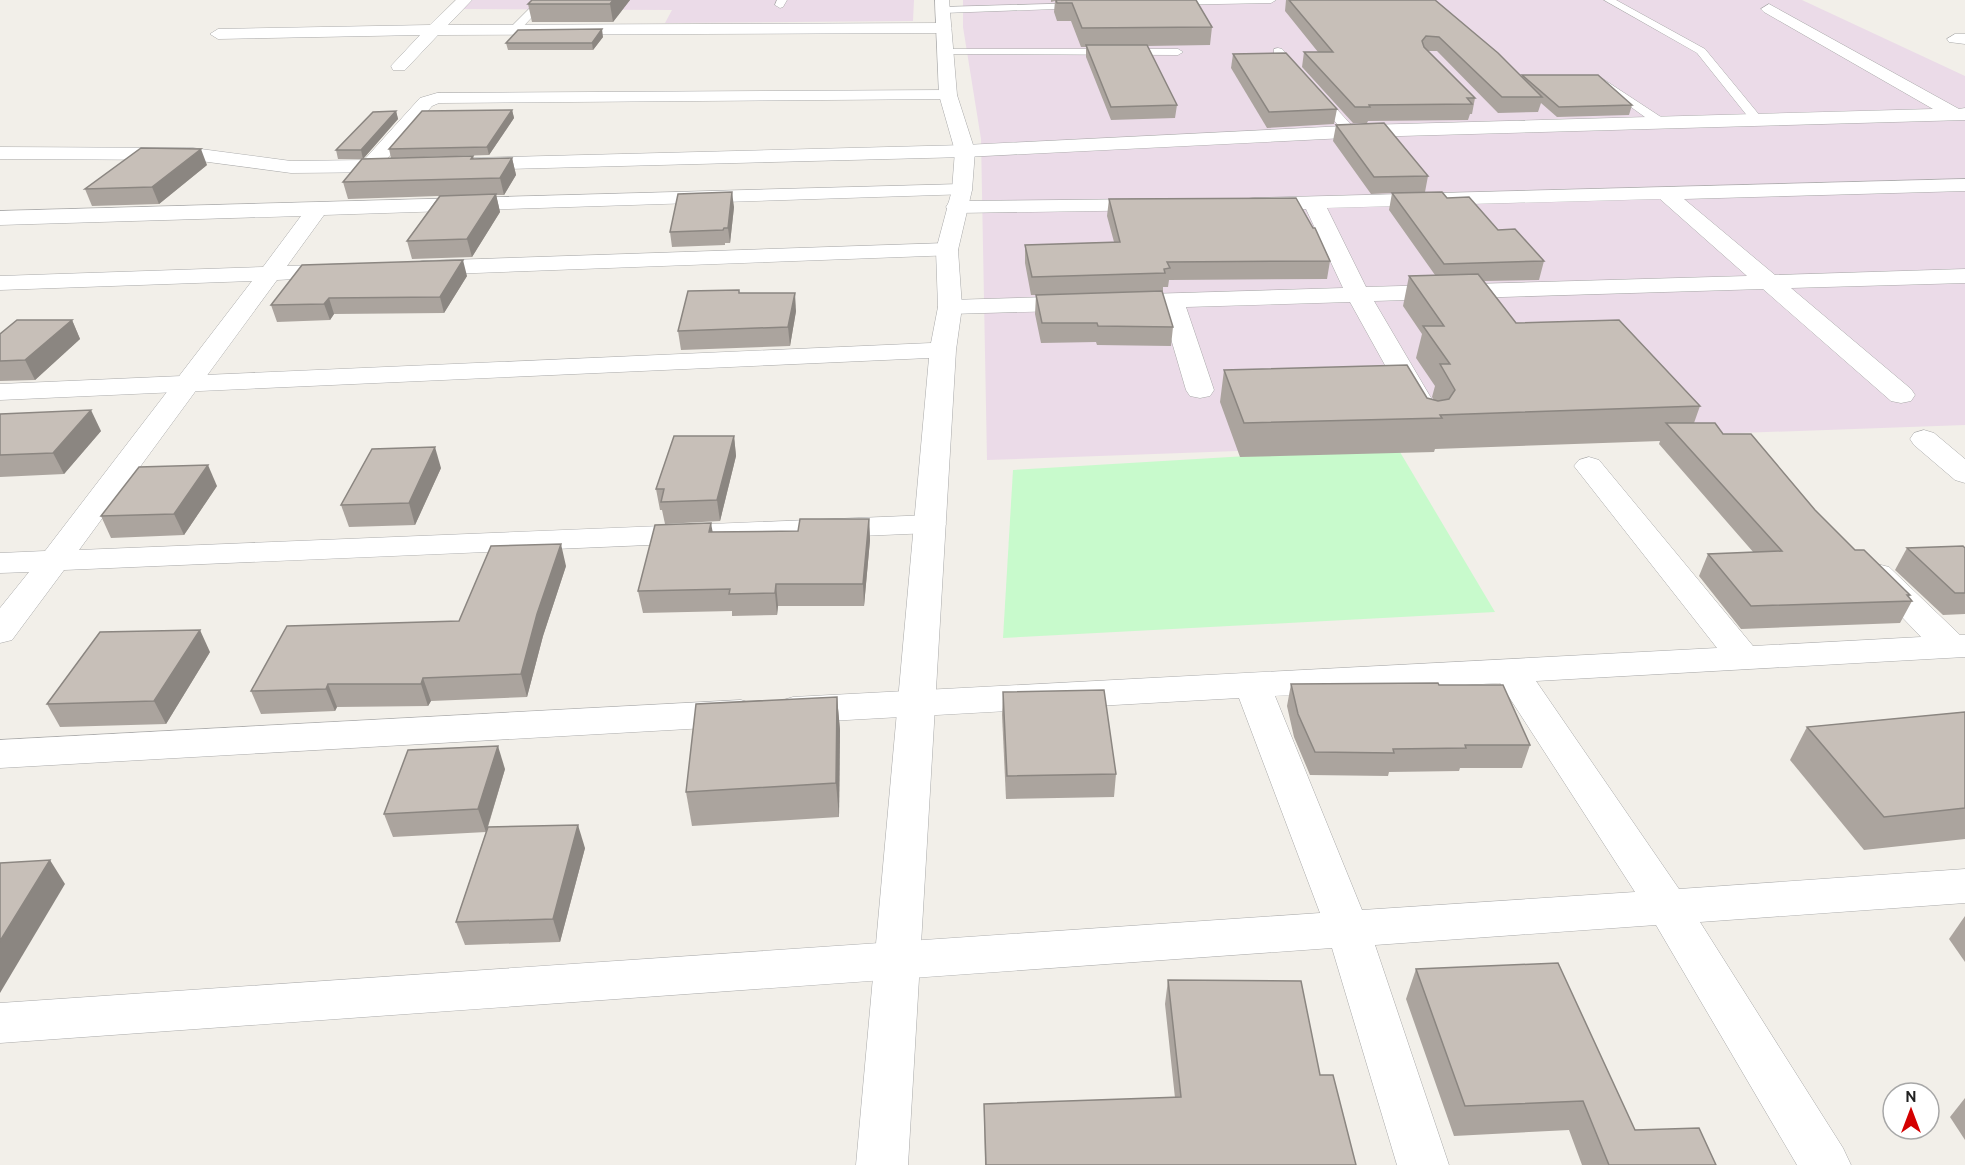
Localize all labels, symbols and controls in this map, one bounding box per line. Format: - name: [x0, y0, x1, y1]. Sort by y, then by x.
- north arrow: [1881, 1081, 1941, 1141]
- text: N: [1905, 1087, 1917, 1106]

